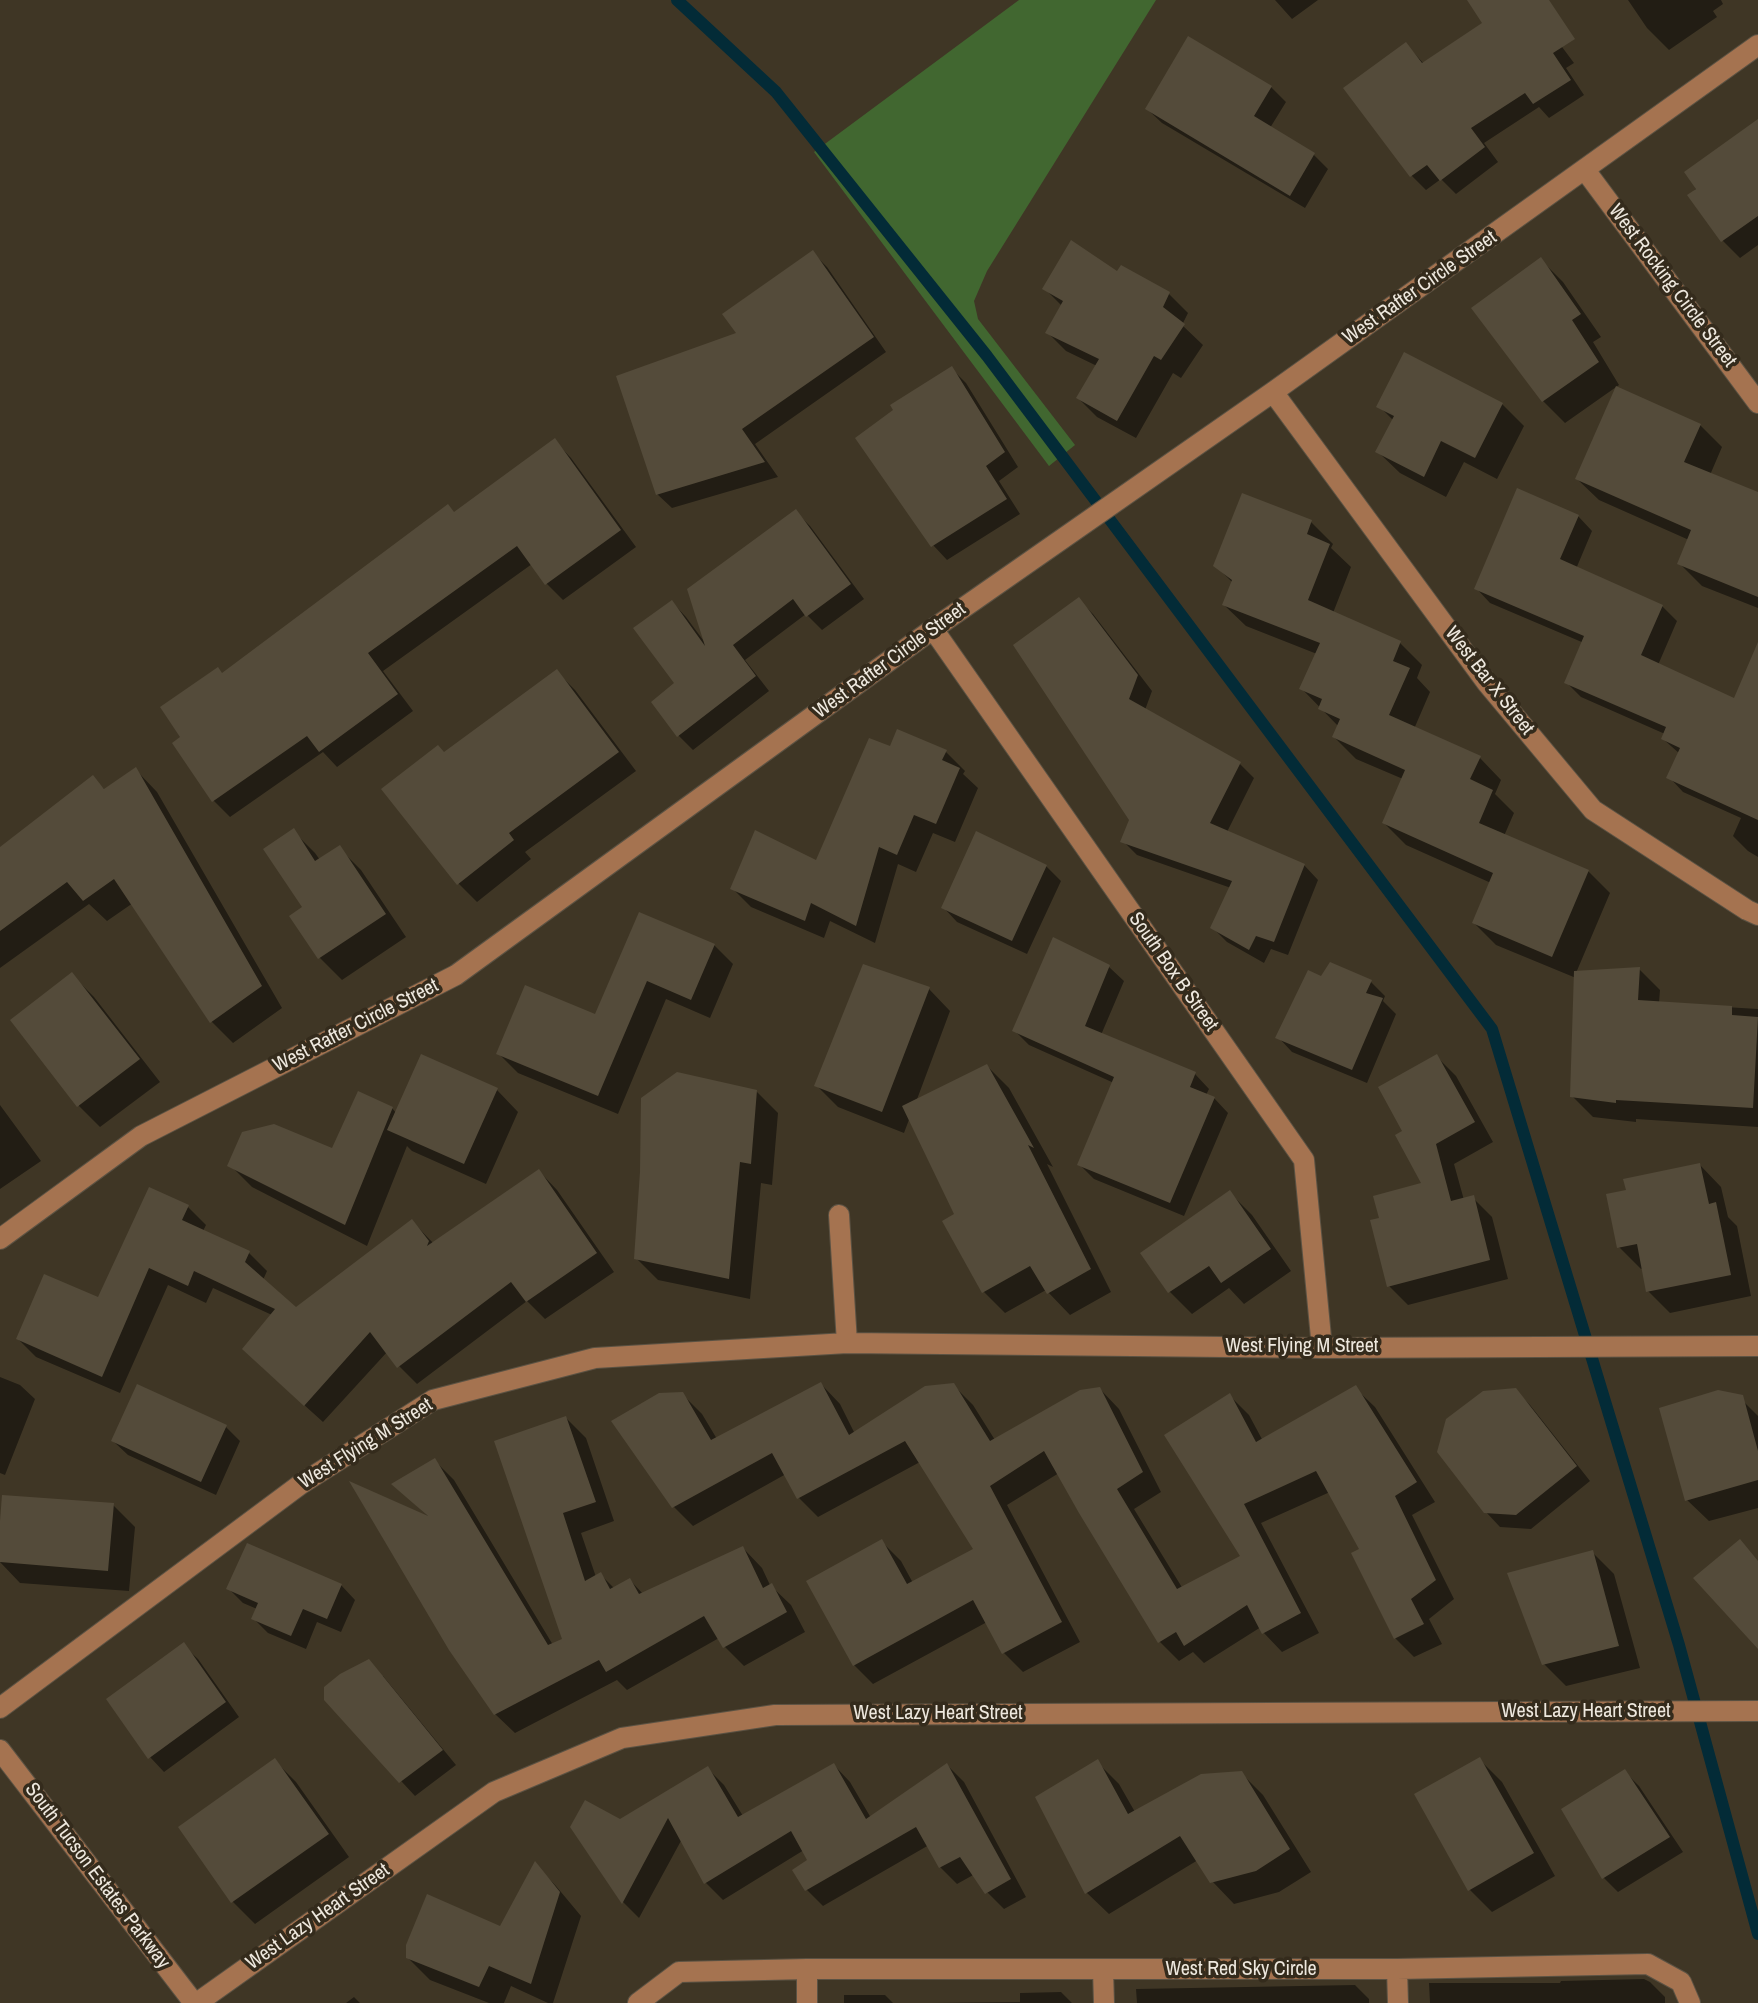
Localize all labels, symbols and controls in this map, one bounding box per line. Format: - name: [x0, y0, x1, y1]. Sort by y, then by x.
- street label: West Rocking Circle Street: [1603, 200, 1741, 372]
- street label: West Rafter Circle Street: [1339, 226, 1501, 350]
- street label: West Rafter Circle Street: [809, 598, 971, 724]
- street label: West Bar X Street: [1439, 622, 1539, 740]
- street label: South Box B Street: [1123, 908, 1223, 1036]
- street label: West Rafter Circle Street: [269, 974, 443, 1078]
- street label: West Flying M Street: [1226, 1335, 1378, 1359]
- street label: West Flying M Street: [295, 1393, 437, 1495]
- street label: West Lazy Heart Street: [1501, 1700, 1671, 1724]
- street label: West Lazy Heart Street: [853, 1702, 1023, 1726]
- street label: South Tucson Estates Parkway: [19, 1778, 175, 1974]
- street label: West Lazy Heart Street: [242, 1859, 394, 1975]
- street label: West Red Sky Circle: [1166, 1958, 1316, 1982]

